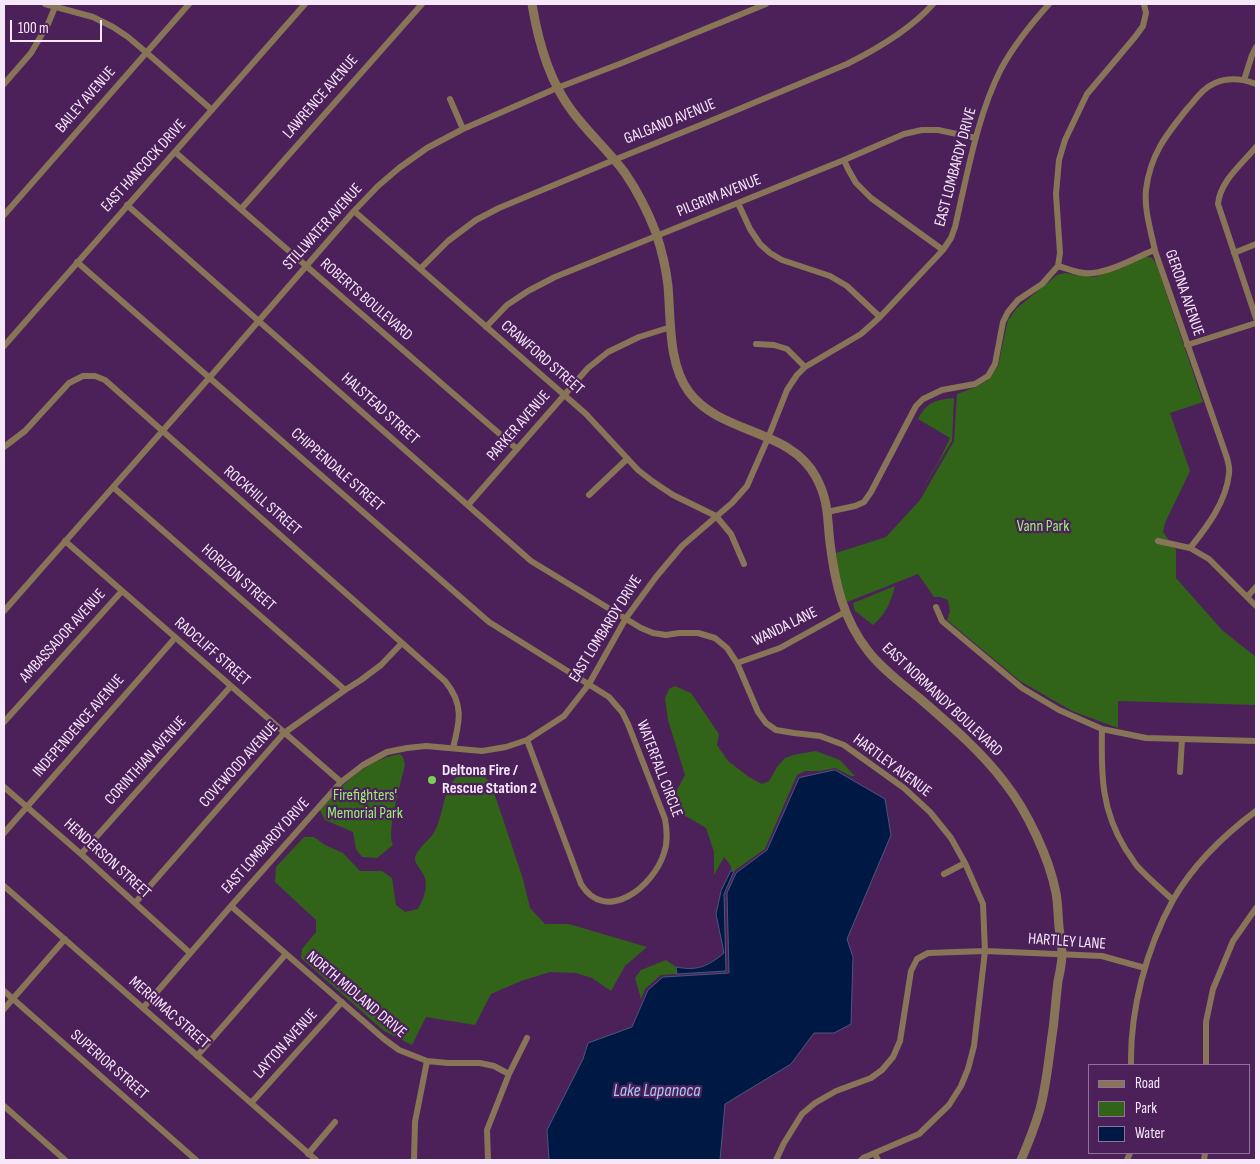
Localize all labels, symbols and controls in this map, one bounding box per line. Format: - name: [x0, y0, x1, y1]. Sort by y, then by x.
- scale bar: [12, 10, 105, 42]
- text: 100 m: [18, 19, 49, 38]
- street label: LAWRENCE AVENUE: [279, 51, 363, 143]
- street label: BAILEY AVENUE: [52, 63, 120, 137]
- street label: GALGANO AVENUE: [622, 95, 718, 149]
- street label: EAST LOMBARDY DRIVE: [931, 105, 981, 229]
- street label: EAST HANCOCK DRIVE: [98, 116, 190, 216]
- street label: PILGRIM AVENUE: [674, 170, 764, 222]
- street label: STILLWATER AVENUE: [279, 180, 367, 274]
- street label: GERONA AVENUE: [1160, 247, 1208, 339]
- street label: ROBERTS BOULEVARD: [316, 255, 416, 345]
- street label: CRAWFORD STREET: [496, 317, 588, 399]
- street label: HALSTEAD STREET: [337, 369, 423, 449]
- street label: PARKER AVENUE: [483, 387, 555, 465]
- street label: CHIPPENDALE STREET: [286, 424, 388, 516]
- street label: ROCKHILL STREET: [219, 462, 305, 540]
- park label: Vann Park: [1017, 517, 1069, 537]
- street label: HORIZON STREET: [197, 541, 279, 615]
- street label: EAST LOMBARDY DRIVE: [565, 572, 647, 686]
- street label: AMBASSADOR AVENUE: [16, 585, 110, 687]
- street label: WANDA LANE: [749, 603, 821, 651]
- street label: RADCLIFF STREET: [170, 614, 254, 690]
- street label: EAST NORMANDY BOULEVARD: [878, 639, 1006, 761]
- street label: INDEPENDENCE AVENUE: [29, 671, 129, 781]
- street label: CORINTHIAN AVENUE: [101, 713, 191, 809]
- street label: COVEWOOD AVENUE: [196, 718, 282, 812]
- street label: WATERFALL CIRCLE: [632, 718, 686, 820]
- street label: HARTLEY AVENUE: [849, 730, 935, 802]
- place label: Deltona Fire / Rescue Station 2: [442, 761, 537, 799]
- marker: Deltona Fire / Rescue Station 2: [426, 774, 438, 786]
- park label: Firefighters' Memorial Park: [327, 786, 403, 824]
- street label: EAST LOMBARDY DRIVE: [218, 794, 314, 898]
- street label: HENDERSON STREET: [60, 815, 154, 903]
- street label: HARTLEY LANE: [1027, 930, 1107, 954]
- street label: NORTH MIDLAND DRIVE: [302, 948, 410, 1042]
- street label: MERRIMAC STREET: [125, 973, 213, 1053]
- street label: LAYTON AVENUE: [250, 1005, 322, 1083]
- street label: SUPERIOR STREET: [66, 1026, 152, 1104]
- legend: [1088, 1064, 1250, 1154]
- text: Road: [1135, 1074, 1160, 1093]
- water label: Lake Lapanoca: [613, 1080, 701, 1102]
- text: Park: [1135, 1099, 1157, 1118]
- text: Water: [1135, 1124, 1165, 1143]

